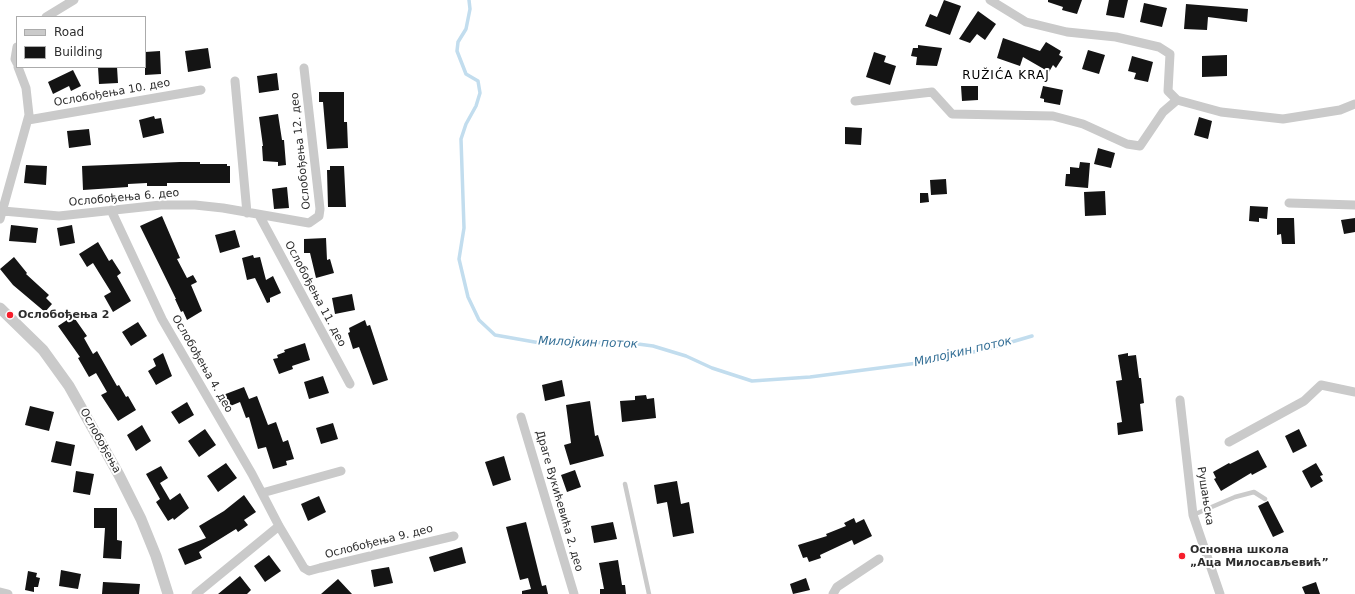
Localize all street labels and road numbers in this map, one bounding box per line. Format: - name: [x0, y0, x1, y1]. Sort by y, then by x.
- street label: Ослобођења 10. део: [53, 76, 171, 110]
- street label: Ослобођења 12. део: [288, 92, 314, 210]
- street label: Ослобођења 6. део: [68, 187, 180, 209]
- street label: Ослобођења 11. део: [282, 239, 348, 349]
- street label: Ослобођења 4. део: [169, 313, 235, 415]
- street label: Ослобођења: [77, 406, 123, 476]
- street label: Драге Вукићевића 2. део: [532, 429, 586, 573]
- street label: Рушањска: [1194, 466, 1216, 526]
- street label: Ослобођења 9. део: [324, 522, 434, 562]

